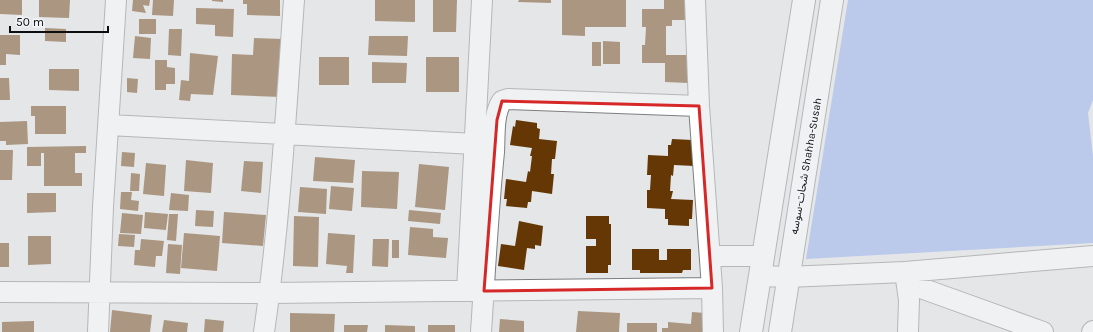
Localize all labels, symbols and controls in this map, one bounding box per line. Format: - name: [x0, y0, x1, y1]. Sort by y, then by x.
- scale bar: [10, 8, 108, 34]
- text: 50 m: [16, 15, 44, 29]
- street label: شحات-سوسه Shahha-Susah: [788, 97, 824, 235]

